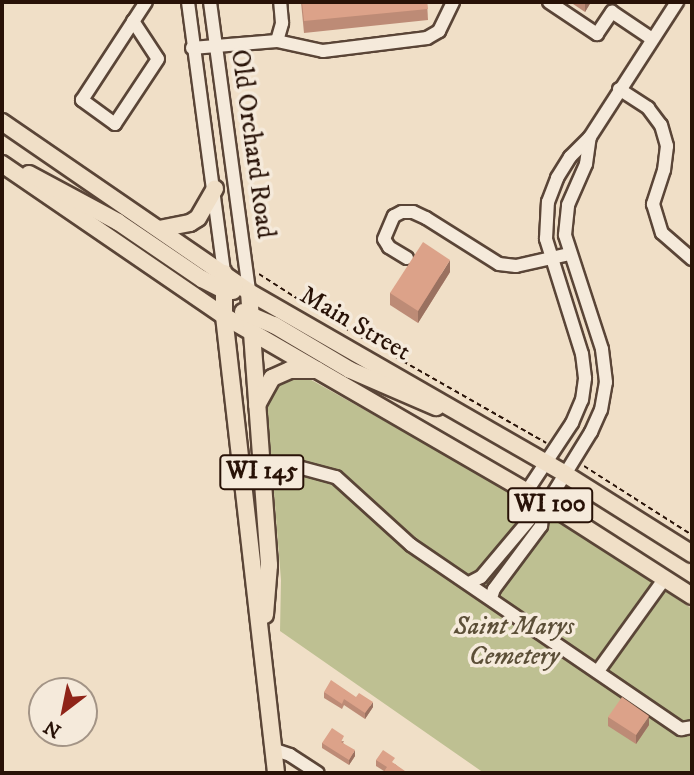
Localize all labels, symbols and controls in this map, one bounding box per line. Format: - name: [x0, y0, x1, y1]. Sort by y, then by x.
- street label: Old Orchard Road: [223, 48, 281, 240]
- street label: Main Street: [294, 280, 416, 368]
- road number: WI 145: [218, 452, 306, 492]
- road number: WI 100: [506, 484, 594, 526]
- park label: Saint Marys Cemetery: [454, 611, 574, 672]
- north arrow: [28, 677, 98, 747]
- text: N: [40, 715, 65, 742]

